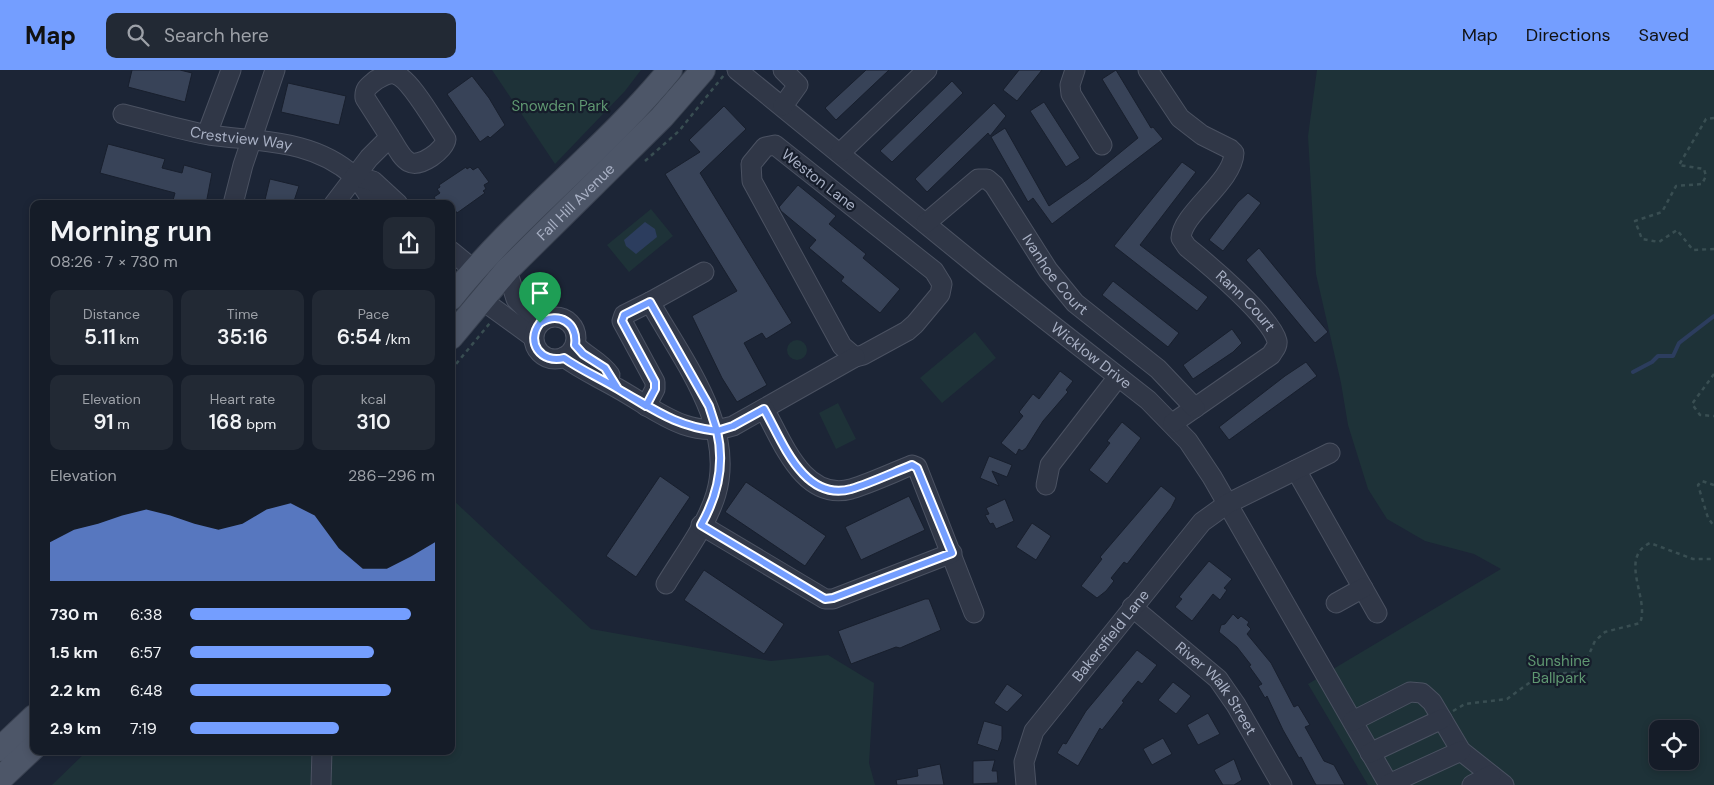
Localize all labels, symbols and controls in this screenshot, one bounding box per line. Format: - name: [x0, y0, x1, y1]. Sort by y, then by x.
- search box: [106, 13, 456, 58]
- text: Map: [25, 20, 76, 51]
- icon: search: [124, 21, 152, 49]
- text: Search here: [164, 23, 269, 48]
- text: Map: [1462, 23, 1498, 47]
- text: Directions: [1526, 23, 1611, 47]
- text: Saved: [1639, 23, 1689, 47]
- park label: Snowden Park: [511, 96, 609, 116]
- street label: Crestview Way: [188, 122, 295, 156]
- street label: Weston Lane: [777, 144, 861, 216]
- street label: Fall Hill Avenue: [532, 159, 619, 245]
- text: Morning run: [50, 213, 212, 250]
- button: share: [383, 217, 435, 269]
- street label: Ivanhoe Court: [1018, 230, 1092, 320]
- text: 08:26 · 7 × 730 m: [50, 251, 178, 272]
- street label: Rann Court: [1211, 266, 1280, 336]
- pin: [519, 272, 561, 323]
- icon: arrive: [526, 279, 554, 307]
- text: Distance: [83, 305, 140, 323]
- text: Time: [227, 305, 258, 323]
- text: Pace: [358, 305, 389, 323]
- street label: Wicklow Drive: [1047, 318, 1136, 393]
- text: 5.11: [84, 323, 116, 351]
- text: 35:16: [217, 323, 268, 351]
- text: 6:54: [337, 323, 381, 351]
- text: km: [116, 330, 139, 348]
- text: /km: [381, 330, 410, 348]
- text: Elevation: [82, 390, 141, 408]
- text: Heart rate: [210, 390, 275, 408]
- text: kcal: [361, 390, 386, 408]
- text: 91: [93, 408, 114, 436]
- text: 168: [209, 408, 243, 436]
- text: 310: [356, 408, 391, 436]
- text: m: [114, 415, 130, 433]
- text: bpm: [243, 415, 276, 433]
- text: Elevation: [50, 465, 117, 486]
- text: 286–296 m: [348, 465, 435, 486]
- street label: Bakersfield Lane: [1067, 585, 1154, 686]
- text: 730 m: [50, 604, 98, 625]
- text: 6:38: [130, 604, 162, 625]
- street label: River Walk Street: [1171, 637, 1261, 739]
- text: 1.5 km: [50, 642, 98, 663]
- text: 6:57: [130, 642, 161, 663]
- park label: Sunshine Ballpark: [1528, 651, 1590, 688]
- text: 2.2 km: [50, 680, 101, 701]
- text: 6:48: [130, 680, 163, 701]
- text: 2.9 km: [50, 718, 101, 739]
- text: 7:19: [130, 718, 157, 739]
- map controls: [1649, 720, 1699, 770]
- button: locate: [1649, 720, 1699, 770]

